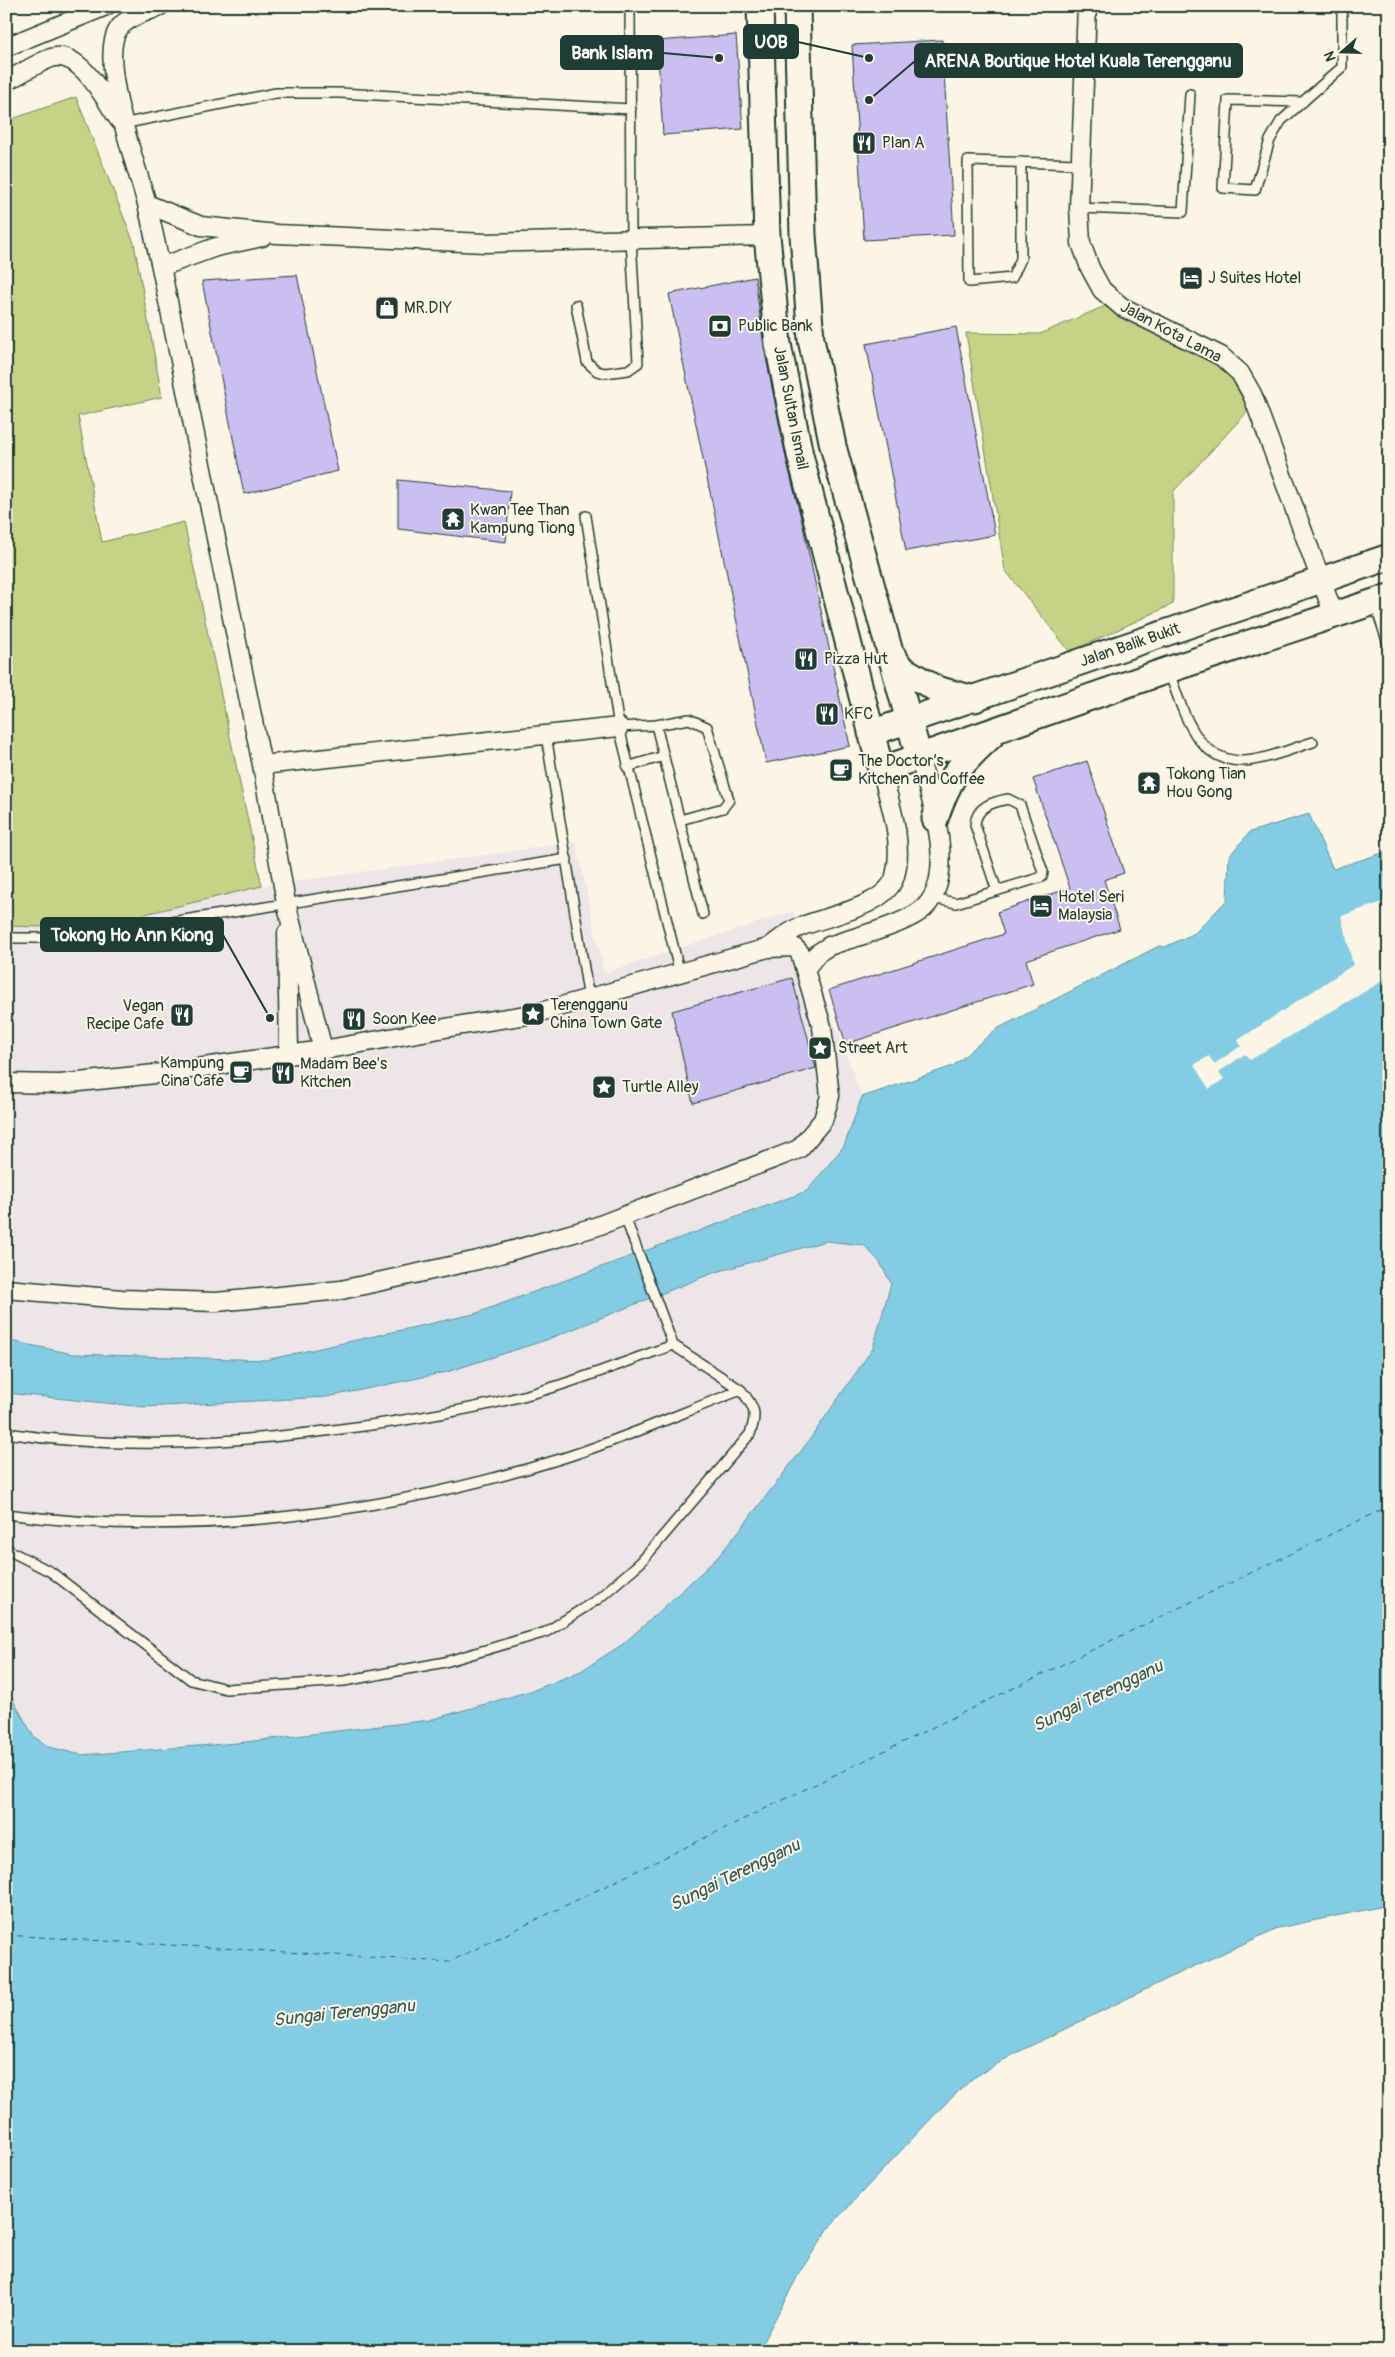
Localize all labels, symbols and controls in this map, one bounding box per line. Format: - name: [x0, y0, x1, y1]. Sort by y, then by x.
- callout: UOB: [744, 25, 798, 58]
- north arrow: [1318, 28, 1368, 78]
- text: UOB: [754, 31, 788, 54]
- callout: Bank Islam: [561, 36, 663, 69]
- text: Bank Islam: [571, 42, 653, 65]
- callout: ARENA Boutique Hotel Kuala Terengganu: [915, 44, 1242, 77]
- text: N: [1321, 49, 1340, 64]
- text: ARENA Boutique Hotel Kuala Terengganu: [924, 50, 1232, 73]
- restaurant icon: Plan A: [851, 130, 877, 156]
- place label: Plan A: [882, 133, 925, 153]
- hotel icon: J Suites Hotel: [1178, 265, 1204, 291]
- place label: J Suites Hotel: [1208, 268, 1301, 288]
- shop icon: MR.DIY: [374, 295, 400, 321]
- street label: Jalan Kota Lama: [1117, 297, 1225, 367]
- place label: MR.DIY: [404, 298, 452, 318]
- bank icon: Public Bank: [707, 313, 733, 339]
- place label: Public Bank: [738, 316, 813, 336]
- street label: Jalan Sultan Ismail: [769, 344, 813, 472]
- place label: Kwan Tee Than Kampung Tiong: [470, 500, 575, 538]
- temple icon: Kwan Tee Than Kampung Tiong: [440, 506, 466, 532]
- street label: Jalan Balik Bukit: [1077, 618, 1183, 672]
- restaurant icon: Pizza Hut: [793, 646, 819, 672]
- place label: Pizza Hut: [824, 649, 888, 669]
- restaurant icon: KFC: [814, 701, 840, 727]
- place label: KFC: [844, 704, 873, 724]
- place label: The Doctor’s Kitchen and Coffee: [858, 751, 985, 789]
- cafe icon: The Doctor’s Kitchen and Coffee: [828, 757, 854, 783]
- place label: Tokong Tian Hou Gong: [1166, 764, 1246, 802]
- temple icon: Tokong Tian Hou Gong: [1136, 770, 1162, 796]
- place label: Hotel Seri Malaysia: [1058, 887, 1124, 925]
- hotel icon: Hotel Seri Malaysia: [1028, 893, 1054, 919]
- callout: Tokong Ho Ann Kiong: [41, 918, 223, 951]
- text: Tokong Ho Ann Kiong: [50, 924, 213, 947]
- place label: Terengganu China Town Gate: [550, 995, 662, 1033]
- place label: Vegan Recipe Cafe: [86, 996, 164, 1034]
- place icon: Terengganu China Town Gate: [520, 1001, 546, 1027]
- restaurant icon: Vegan Recipe Cafe: [169, 1002, 195, 1028]
- restaurant icon: Soon Kee: [341, 1006, 367, 1032]
- place label: Soon Kee: [372, 1009, 436, 1029]
- place icon: Street Art: [807, 1035, 833, 1061]
- place label: Street Art: [838, 1038, 908, 1058]
- place label: Kampung Cina Cafe: [160, 1053, 224, 1091]
- place label: Madam Bee's Kitchen: [300, 1054, 387, 1092]
- cafe icon: Kampung Cina Cafe: [228, 1059, 254, 1085]
- restaurant icon: Madam Bee's Kitchen: [270, 1060, 296, 1086]
- place icon: Turtle Alley: [591, 1074, 617, 1100]
- place label: Turtle Alley: [622, 1077, 699, 1097]
- water label: Sungai Terengganu: [1029, 1654, 1168, 1737]
- water label: Sungai Terengganu: [666, 1833, 805, 1916]
- water label: Sungai Terengganu: [272, 1994, 417, 2032]

